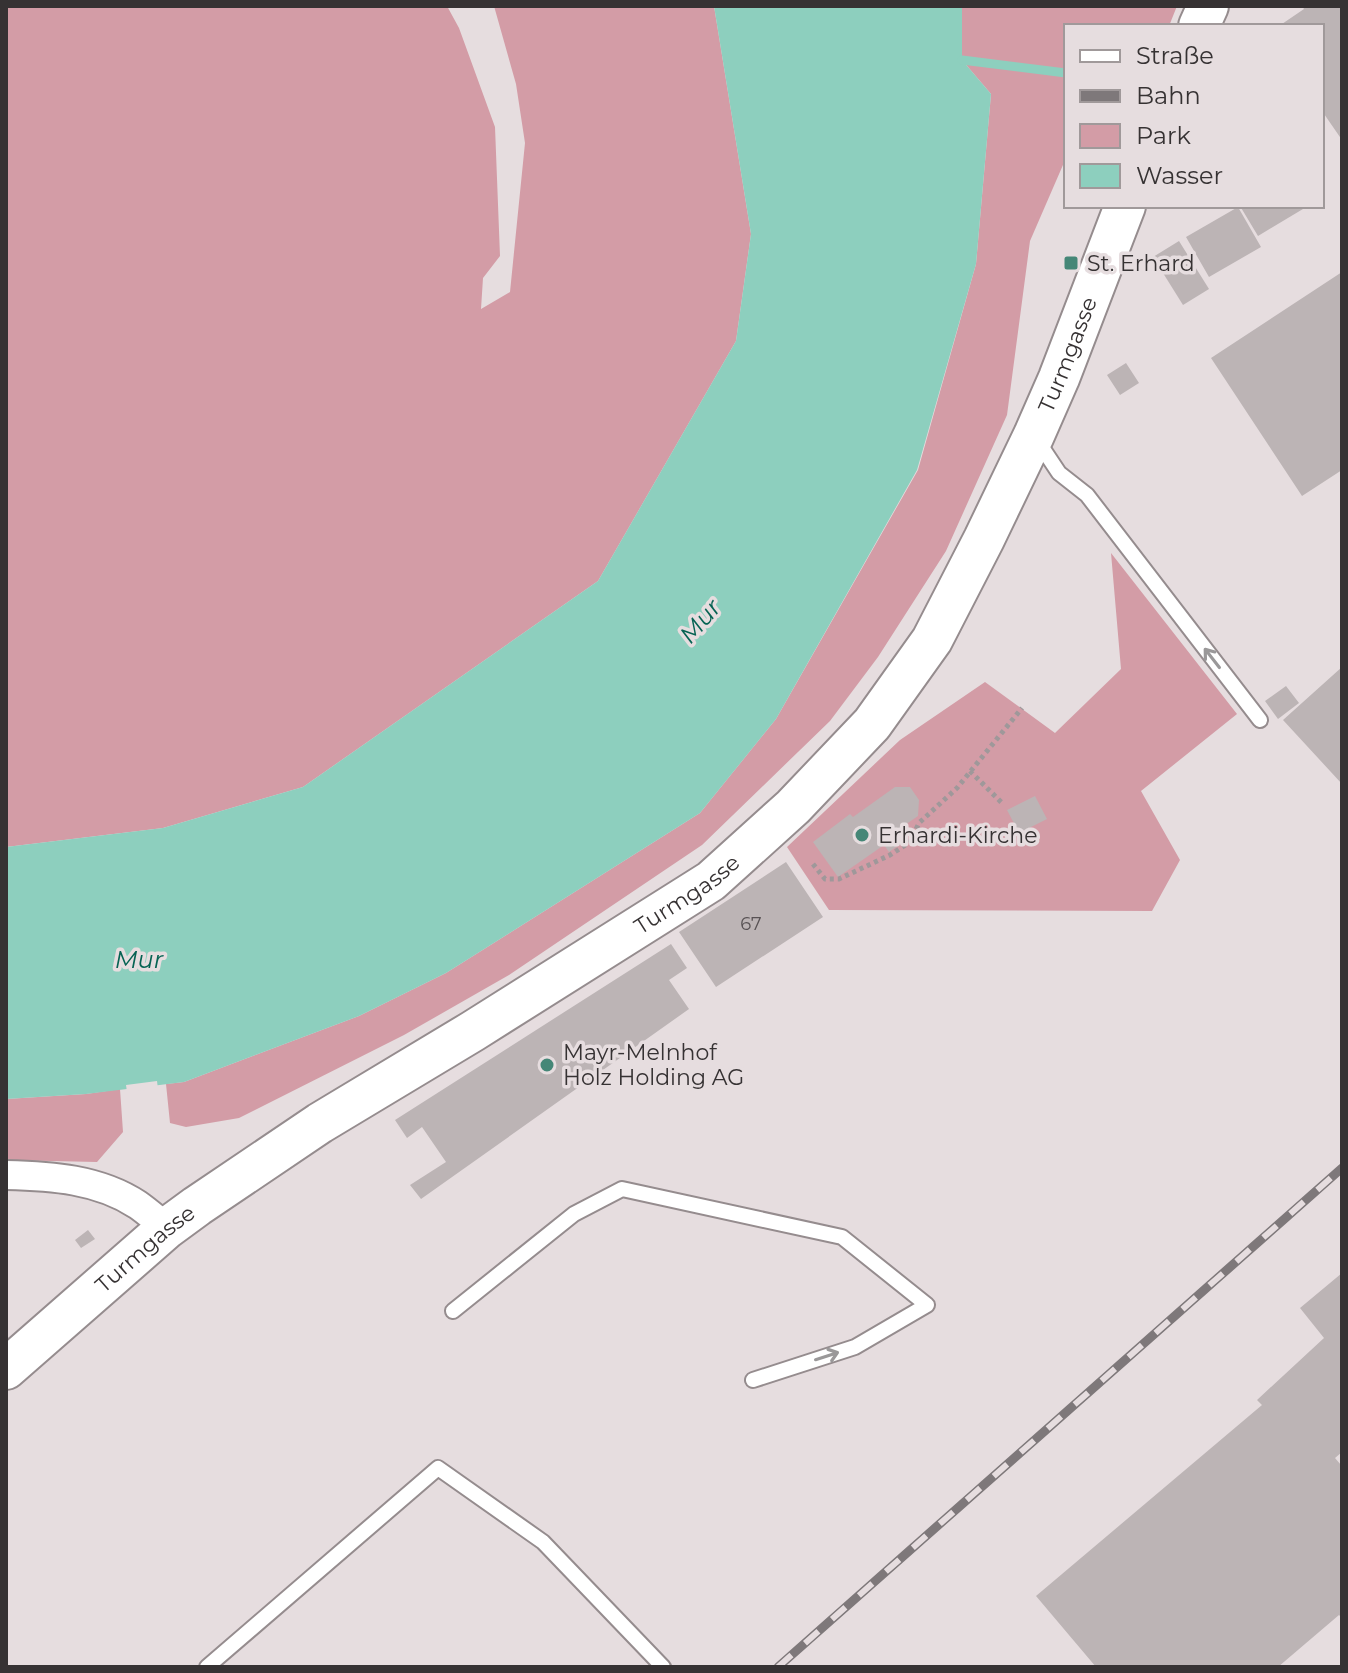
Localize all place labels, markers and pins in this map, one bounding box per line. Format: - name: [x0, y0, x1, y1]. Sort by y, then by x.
- place label: St. Erhard: [1087, 250, 1195, 277]
- marker: St. Erhard: [1062, 254, 1080, 272]
- place label: Erhardi-Kirche: [878, 822, 1037, 849]
- marker: Erhardi-Kirche: [853, 826, 871, 844]
- place label: Mayr-Melnhof Holz Holding AG: [563, 1039, 744, 1091]
- marker: Mayr-Melnhof Holz Holding AG: [538, 1056, 556, 1074]

